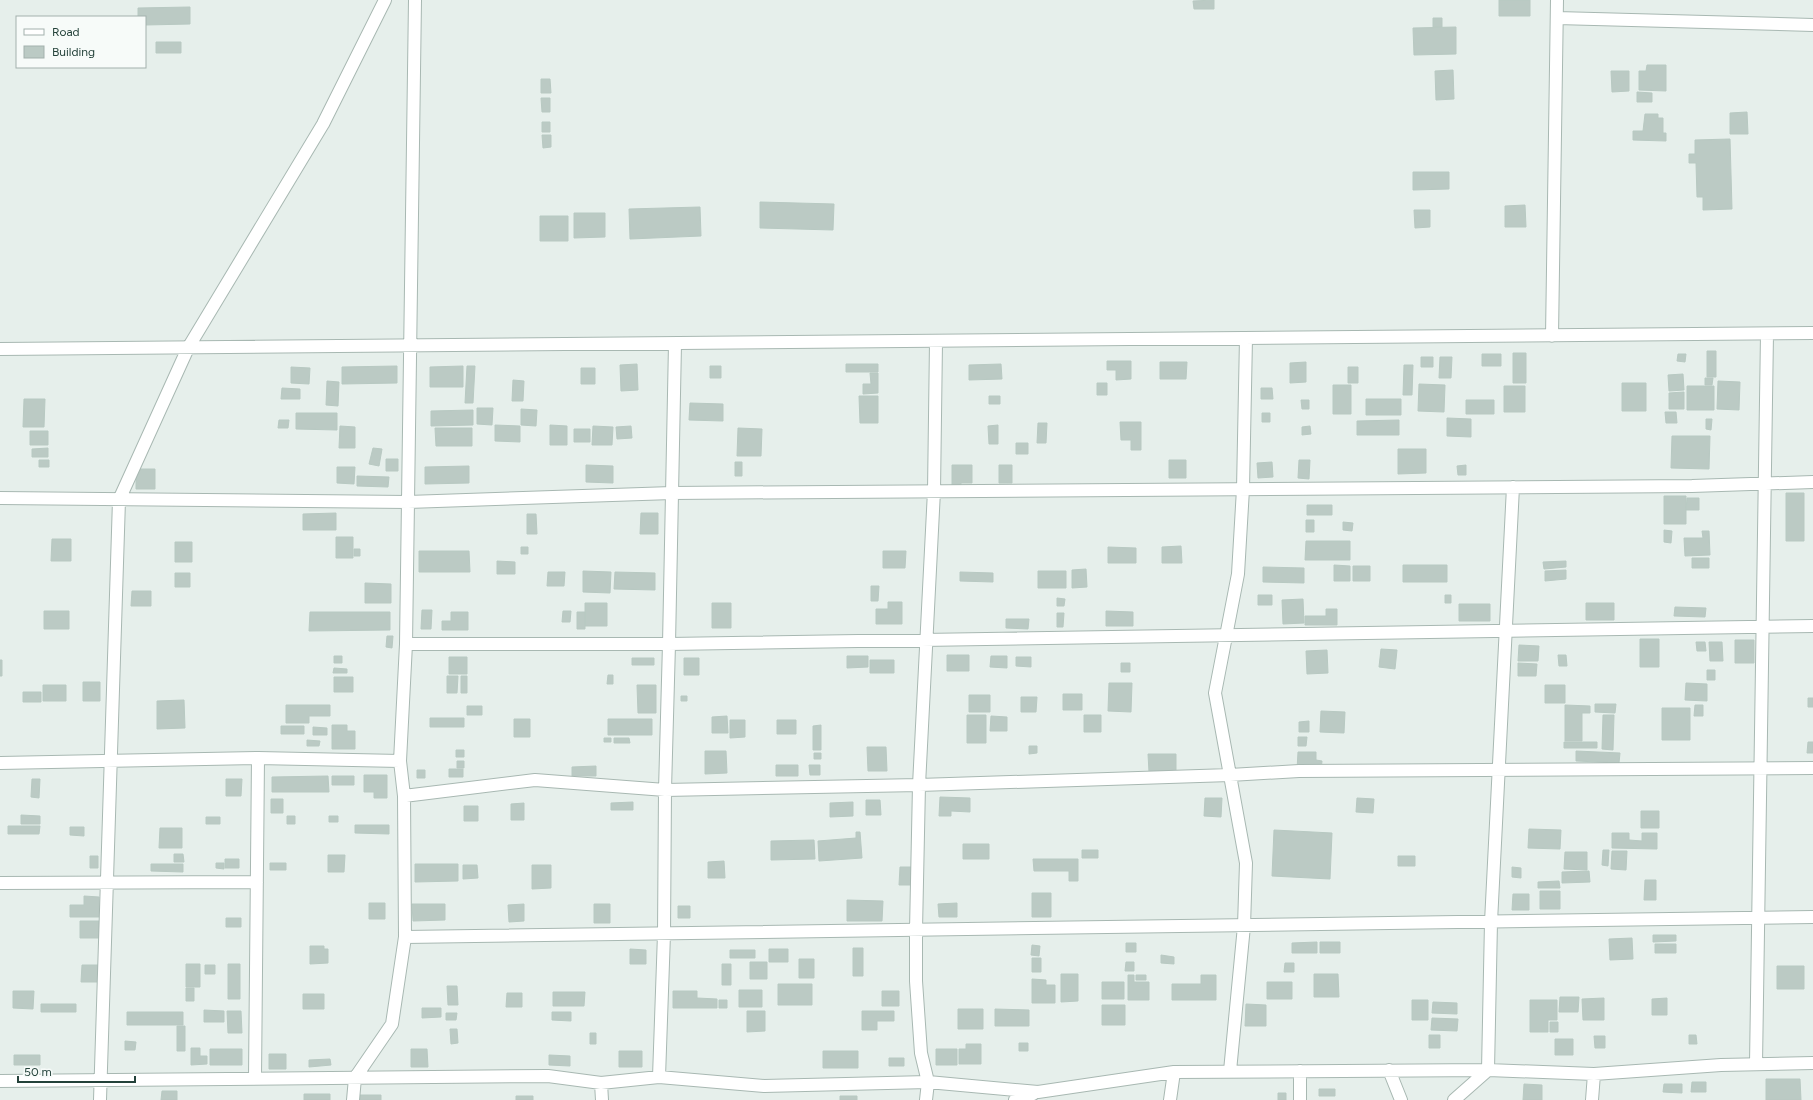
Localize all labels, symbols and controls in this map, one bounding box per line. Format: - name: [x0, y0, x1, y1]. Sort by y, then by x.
- legend: [16, 16, 146, 68]
- text: Road: [52, 25, 80, 39]
- text: Building: [52, 45, 95, 59]
- scale bar: [18, 1058, 135, 1084]
- text: 50 m: [24, 1065, 52, 1079]

